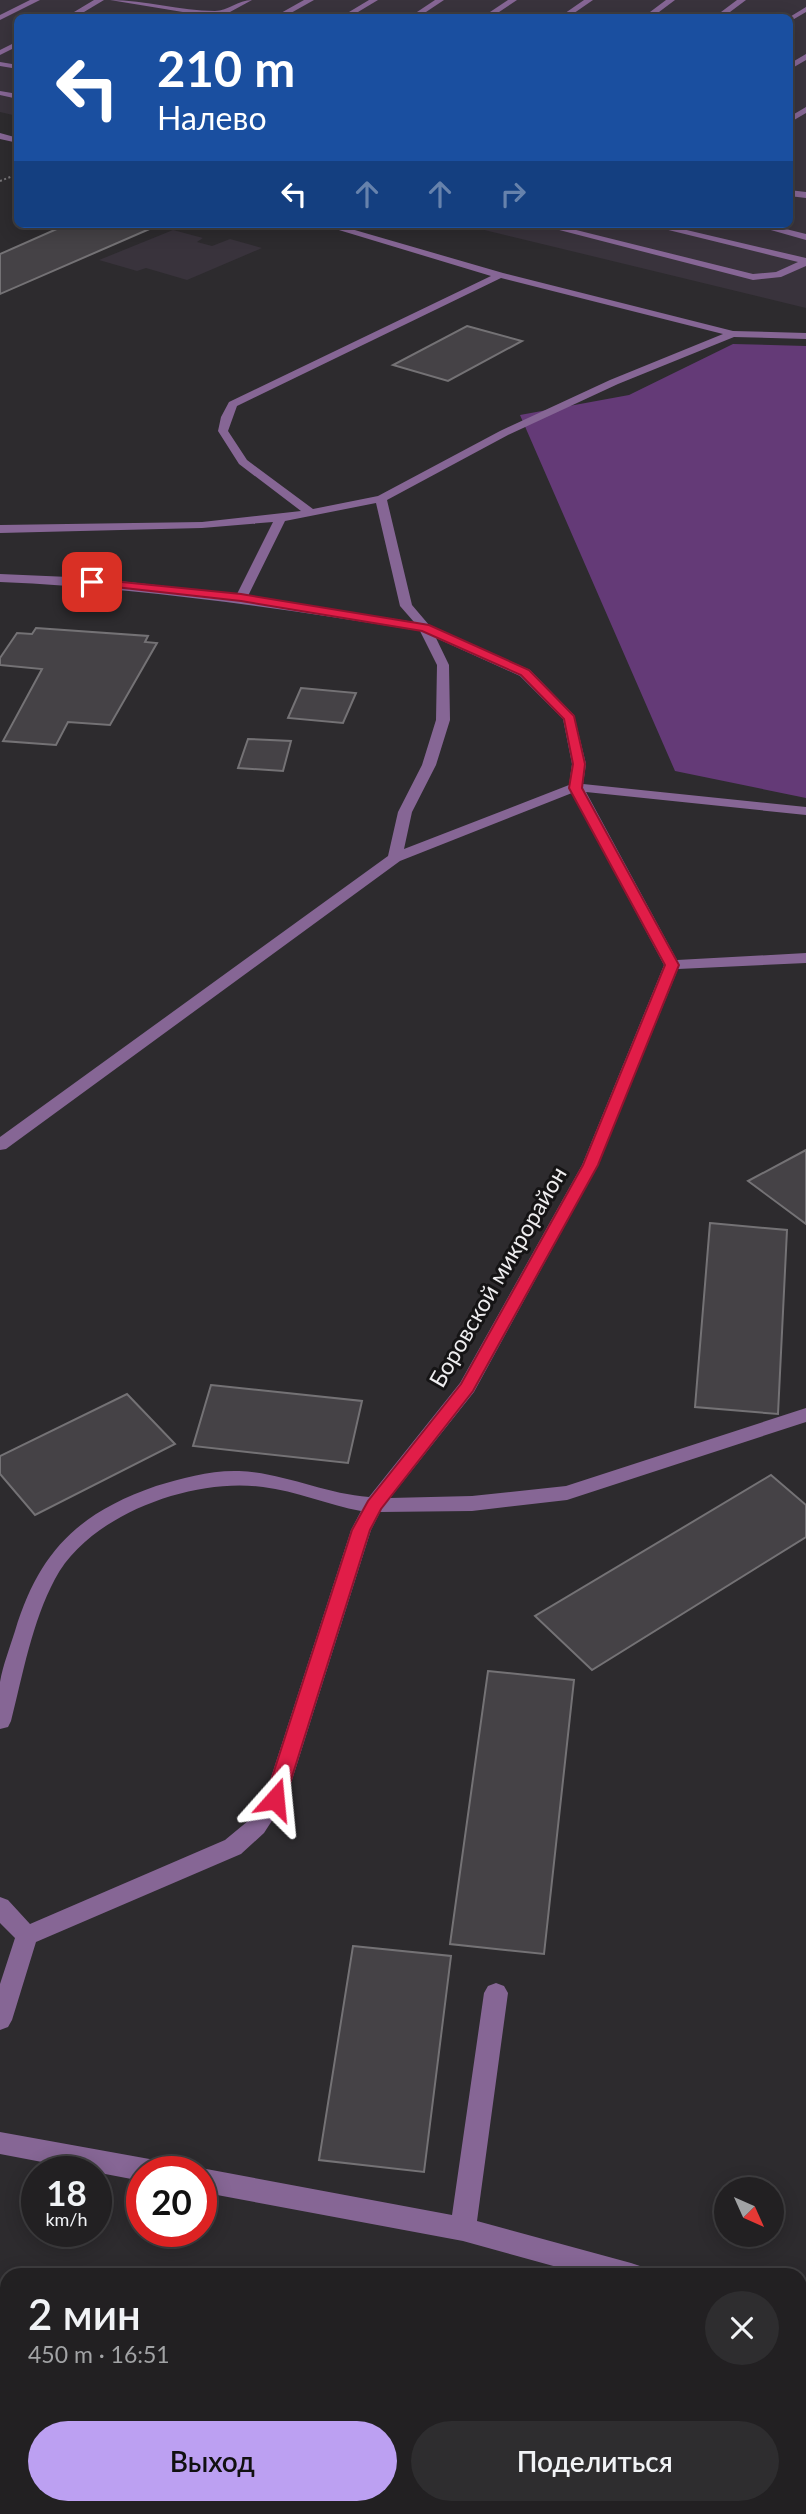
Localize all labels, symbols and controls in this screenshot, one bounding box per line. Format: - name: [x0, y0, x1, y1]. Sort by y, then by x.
- text: 210 m: [157, 39, 295, 97]
- icon: left: [42, 42, 133, 133]
- text: Налево: [157, 98, 267, 137]
- icon: left: [275, 175, 313, 213]
- icon: ahead: [348, 175, 386, 213]
- icon: ahead: [421, 175, 459, 213]
- icon: right: [494, 175, 532, 213]
- pin: [62, 552, 122, 612]
- icon: arrive: [73, 563, 111, 601]
- street label: Боровской микрорайон: [423, 1161, 572, 1392]
- position arrow: [238, 1762, 312, 1836]
- speed limit sign: 20: [126, 2156, 217, 2247]
- text: 18: [46, 2171, 87, 2213]
- north arrow: [714, 2177, 784, 2247]
- map controls: [714, 2177, 784, 2247]
- text: km/h: [45, 2208, 88, 2230]
- text: 2 мин: [28, 2289, 141, 2339]
- button: close: [705, 2291, 779, 2365]
- text: 450 m · 16:51: [28, 2340, 170, 2368]
- button: Выход: [28, 2421, 397, 2501]
- button: Поделиться: [411, 2421, 779, 2501]

